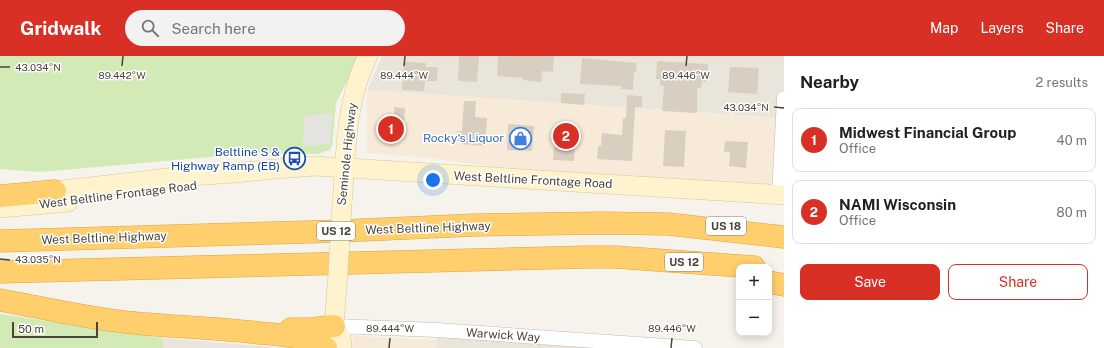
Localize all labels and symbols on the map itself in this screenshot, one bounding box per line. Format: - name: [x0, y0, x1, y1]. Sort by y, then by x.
- text: 43.034°N: [15, 61, 61, 73]
- text: 89.442°W: [98, 69, 146, 81]
- text: 89.444°W: [380, 69, 428, 81]
- text: 89.446°W: [662, 69, 710, 81]
- street label: Seminole Highway: [335, 101, 359, 206]
- text: 43.034°N: [723, 101, 769, 113]
- pin: 1: [378, 114, 404, 144]
- pin: 2: [553, 121, 579, 151]
- shop icon: Rocky's Liquor: [507, 125, 533, 151]
- place label: Rocky's Liquor: [423, 131, 504, 145]
- place label: Beltline S & Highway Ramp (EB): [171, 145, 280, 173]
- bus stop icon: Beltline S & Highway Ramp (EB): [282, 146, 308, 172]
- street label: West Beltline Frontage Road: [453, 169, 613, 191]
- your location: [423, 170, 443, 190]
- street label: West Beltline Frontage Road: [38, 178, 198, 212]
- road number: US 18: [706, 217, 746, 235]
- street label: West Beltline Highway: [365, 219, 492, 237]
- road number: US 12: [317, 222, 355, 240]
- street label: West Beltline Highway: [41, 229, 168, 247]
- text: 43.035°N: [15, 253, 61, 265]
- road number: US 12: [665, 253, 703, 271]
- scale bar: [12, 320, 98, 339]
- text: 89.444°W: [366, 322, 414, 334]
- text: 89.446°W: [648, 322, 696, 334]
- street label: Warwick Way: [465, 325, 541, 345]

